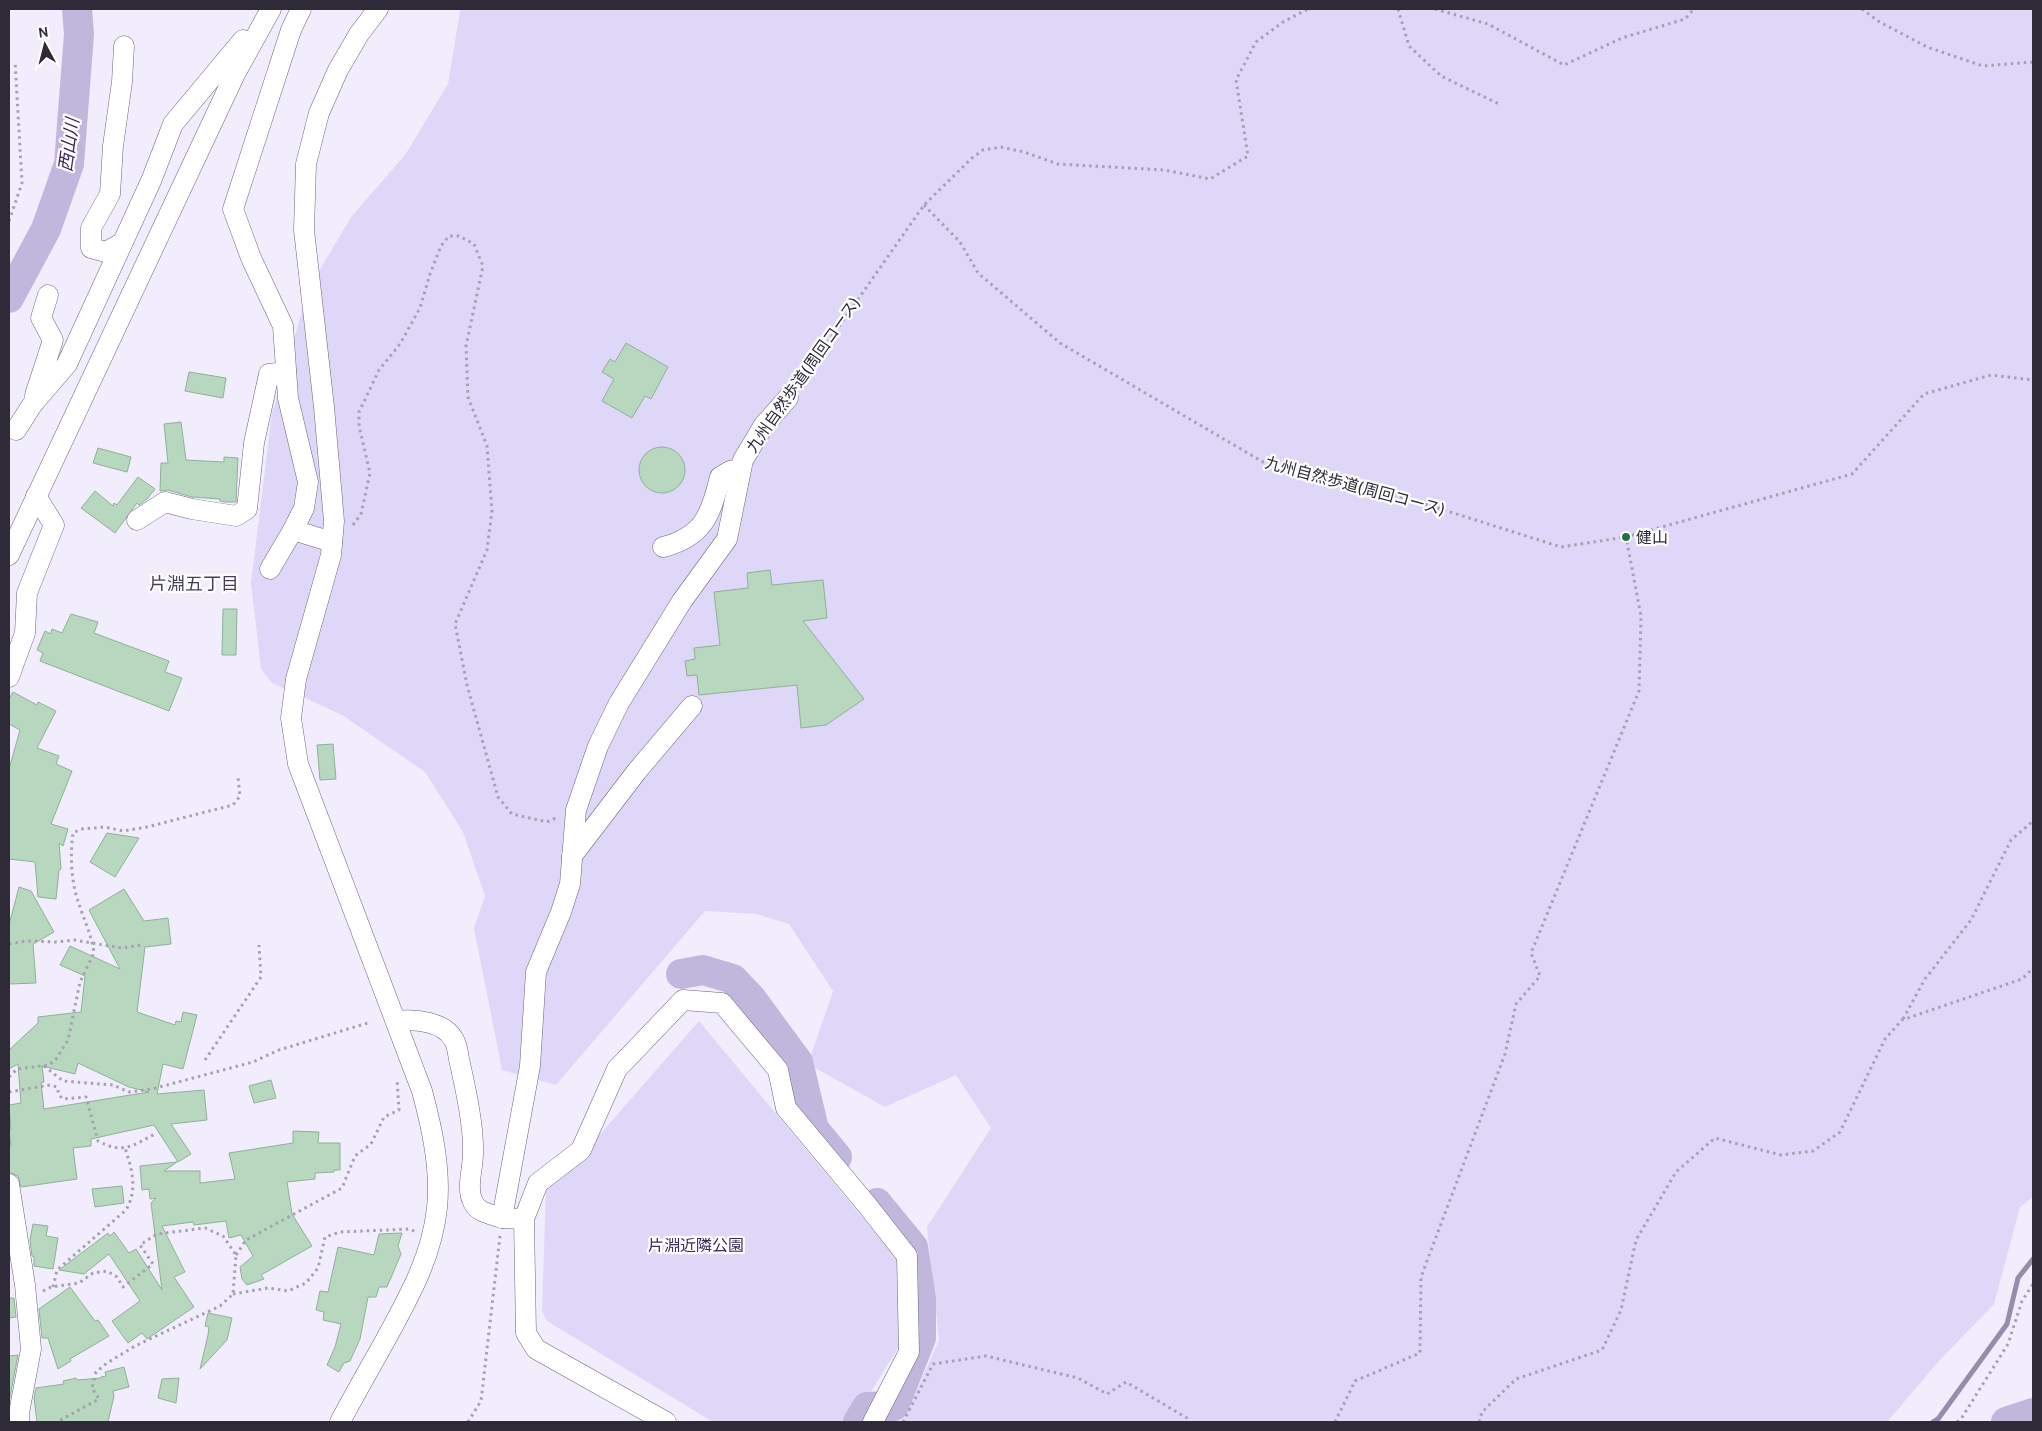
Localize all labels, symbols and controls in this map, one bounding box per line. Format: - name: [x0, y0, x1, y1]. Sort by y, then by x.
- north arrow: [20, 20, 70, 70]
- text: N: [37, 23, 49, 42]
- water label: 西山川: [54, 115, 84, 173]
- street label: 九州自然歩道(周回コース): [742, 294, 864, 456]
- street label: 九州自然歩道(周回コース): [1263, 453, 1447, 519]
- place label: 健山: [1636, 528, 1668, 547]
- marker: 健山: [1620, 531, 1632, 543]
- district label: 片淵五丁目: [149, 573, 239, 595]
- park label: 片淵近隣公園: [648, 1236, 744, 1255]

